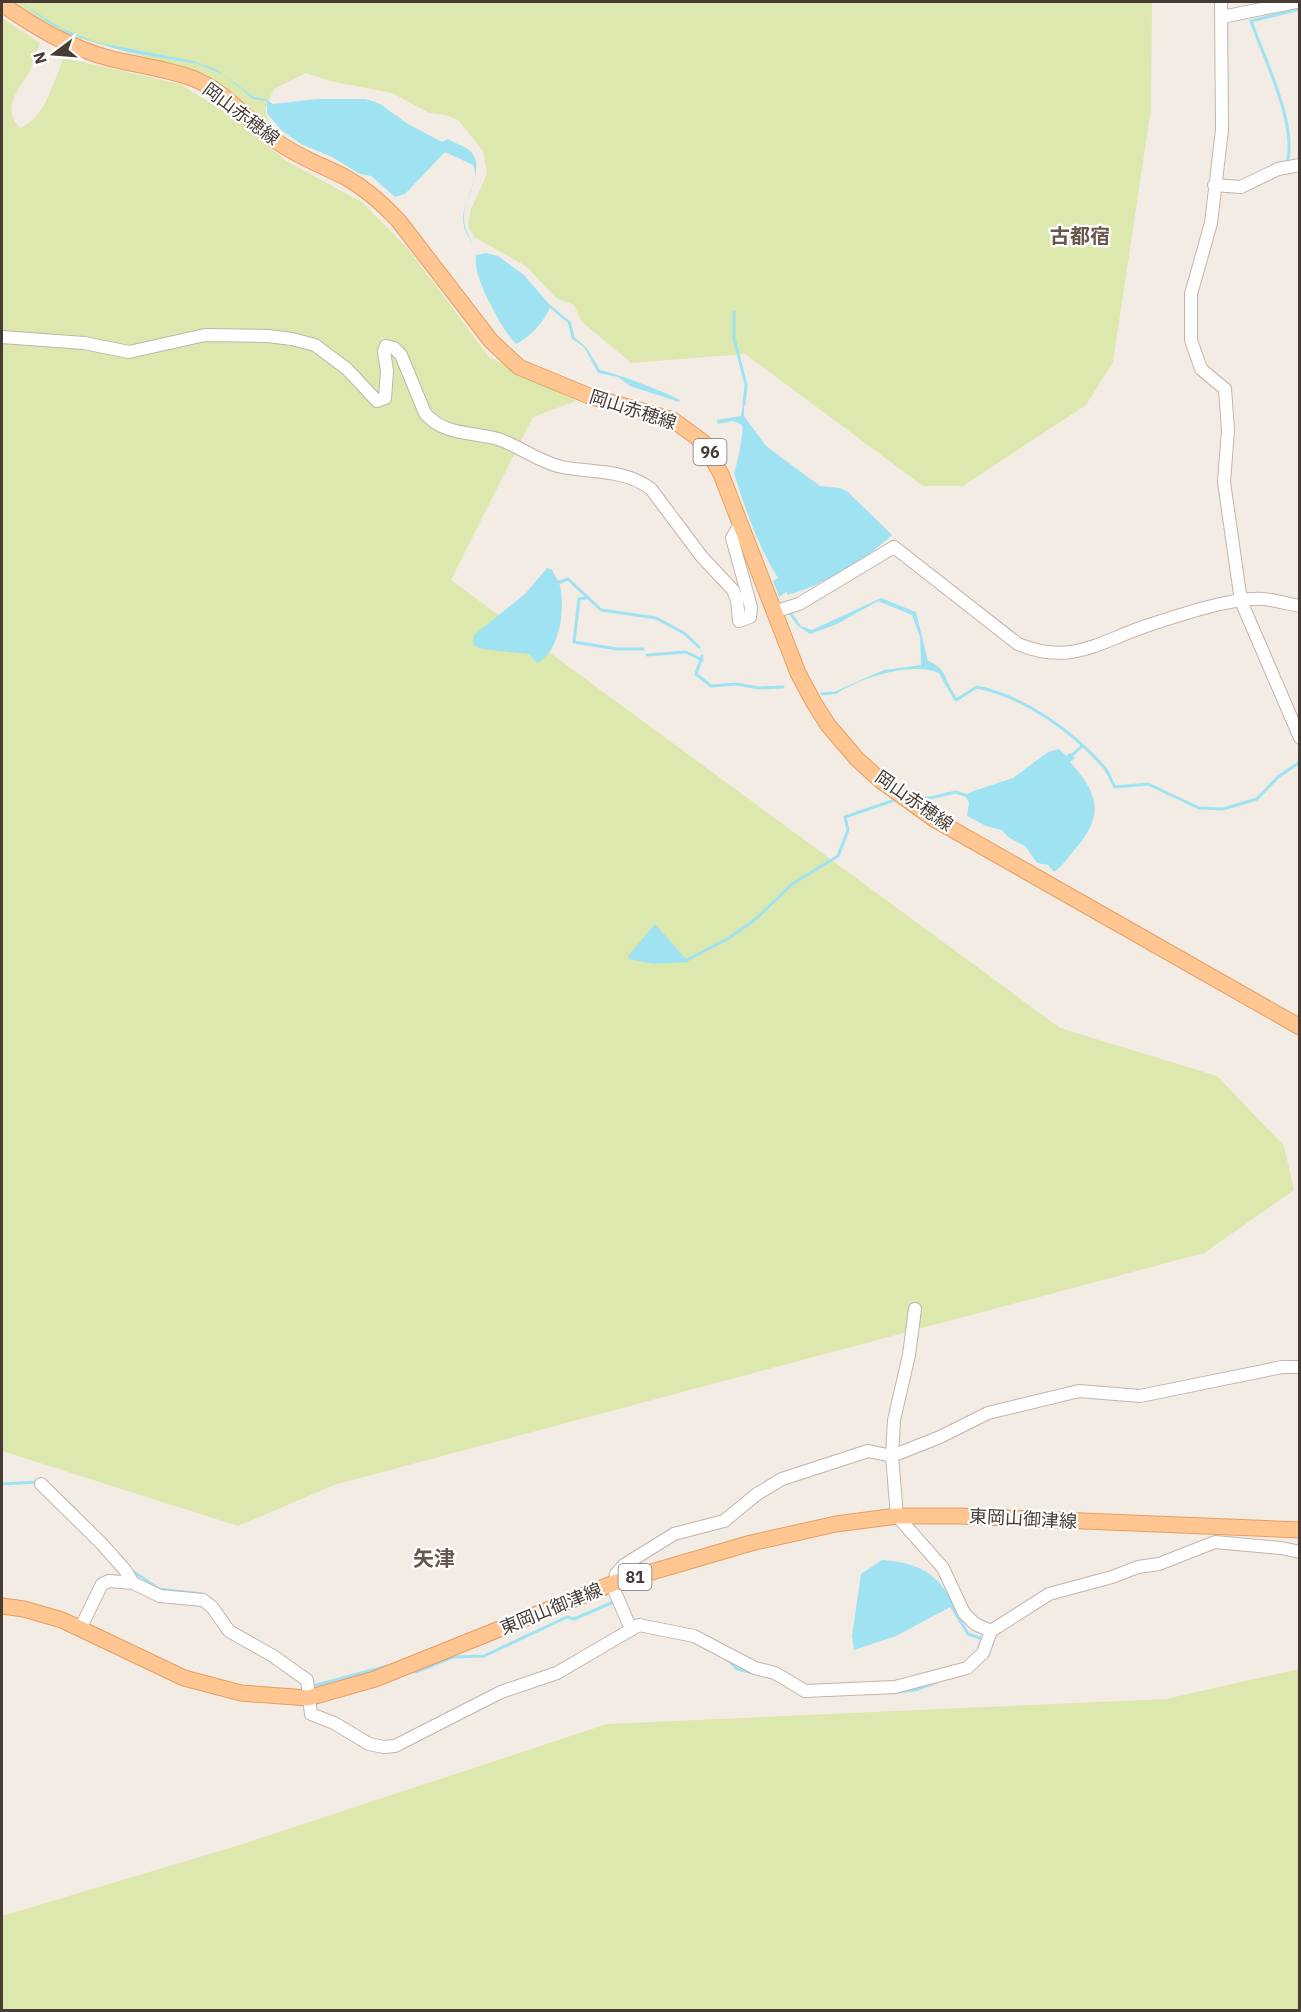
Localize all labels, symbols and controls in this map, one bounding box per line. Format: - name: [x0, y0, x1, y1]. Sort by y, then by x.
- north arrow: [24, 24, 84, 84]
- text: N: [28, 50, 51, 66]
- street label: 岡山赤穂線: [198, 77, 284, 150]
- district label: 古都宿: [1050, 222, 1110, 249]
- street label: 岡山赤穂線: [587, 385, 680, 434]
- road number: 96: [694, 439, 726, 465]
- street label: 岡山赤穂線: [871, 765, 958, 836]
- street label: 東岡山御津線: [968, 1504, 1078, 1533]
- district label: 矢津: [413, 1544, 455, 1572]
- road number: 81: [618, 1564, 652, 1590]
- street label: 東岡山御津線: [496, 1578, 605, 1639]

